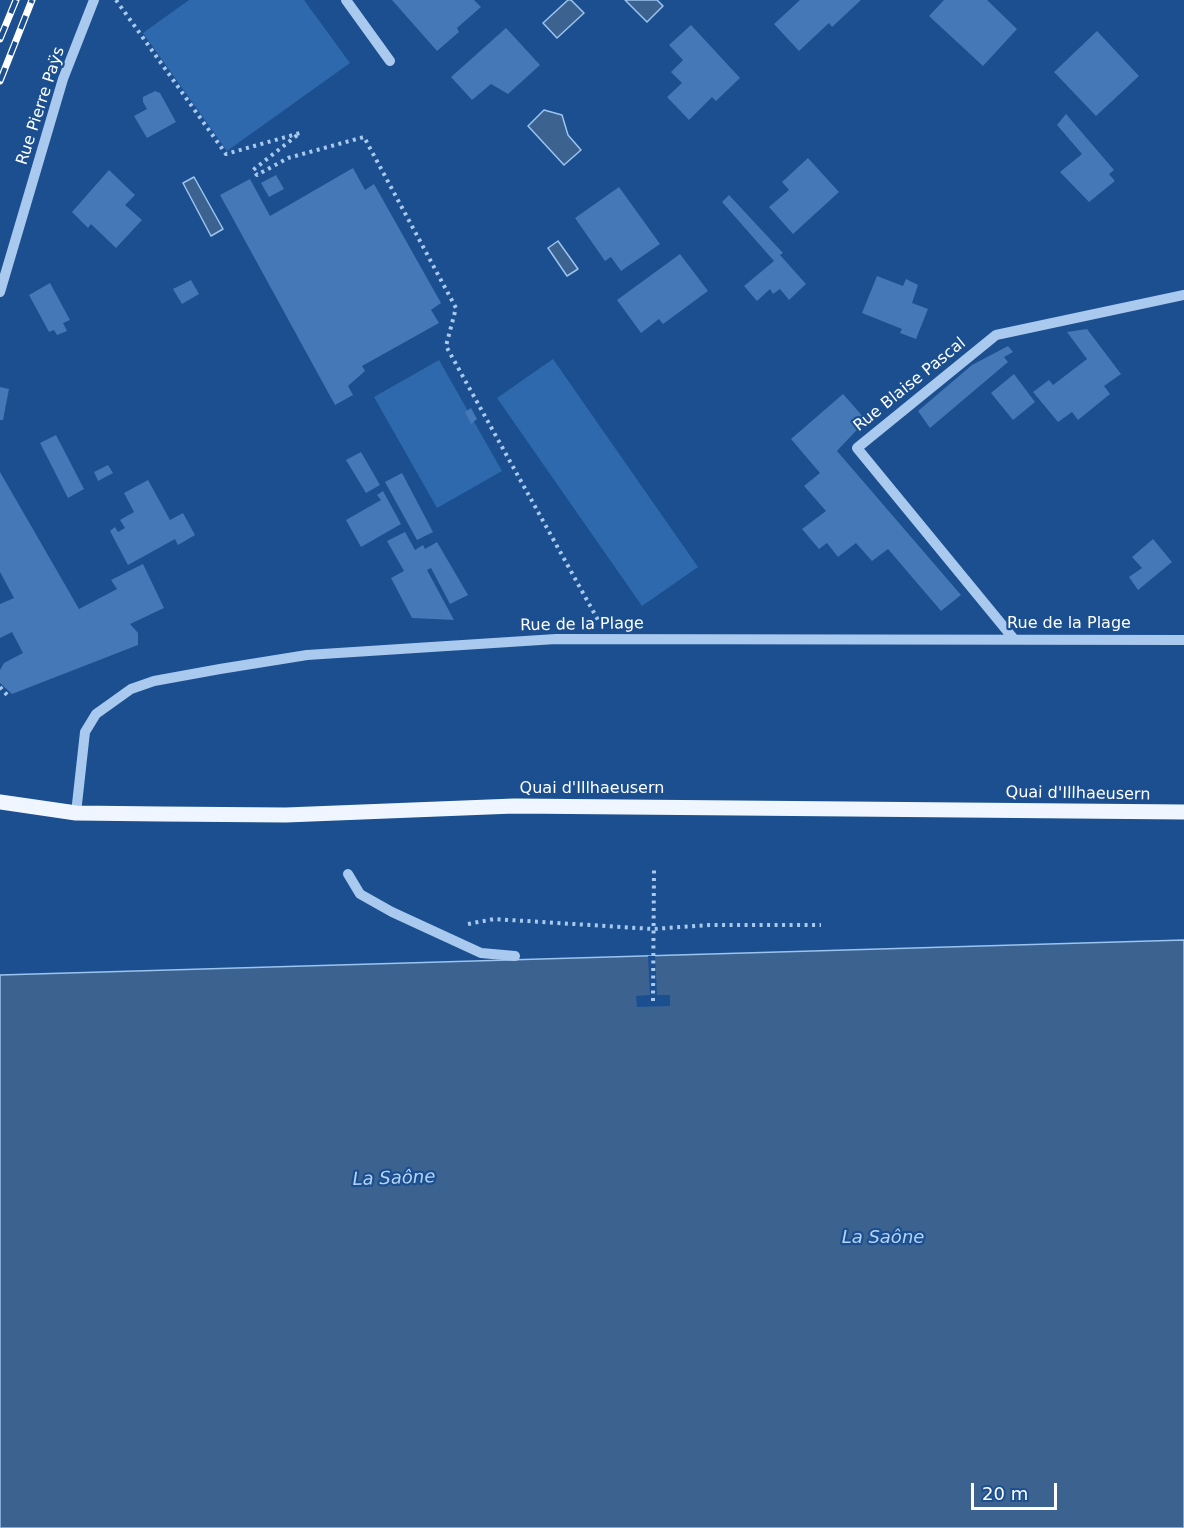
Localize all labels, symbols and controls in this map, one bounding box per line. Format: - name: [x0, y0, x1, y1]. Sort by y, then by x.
- street label: Rue Pierre Paÿs: [13, 45, 69, 167]
- street label: Rue Blaise Pascal: [850, 334, 970, 436]
- street label: Rue de la Plage: [520, 614, 644, 636]
- street label: Rue de la Plage: [1007, 614, 1131, 634]
- street label: Quai d'Illhaeusern: [520, 779, 664, 799]
- street label: Quai d'Illhaeusern: [1005, 783, 1151, 805]
- water label: La Saône: [352, 1167, 436, 1191]
- water label: La Saône: [842, 1227, 924, 1249]
- scale bar: [974, 1471, 1060, 1509]
- text: 20 m: [982, 1483, 1028, 1504]

